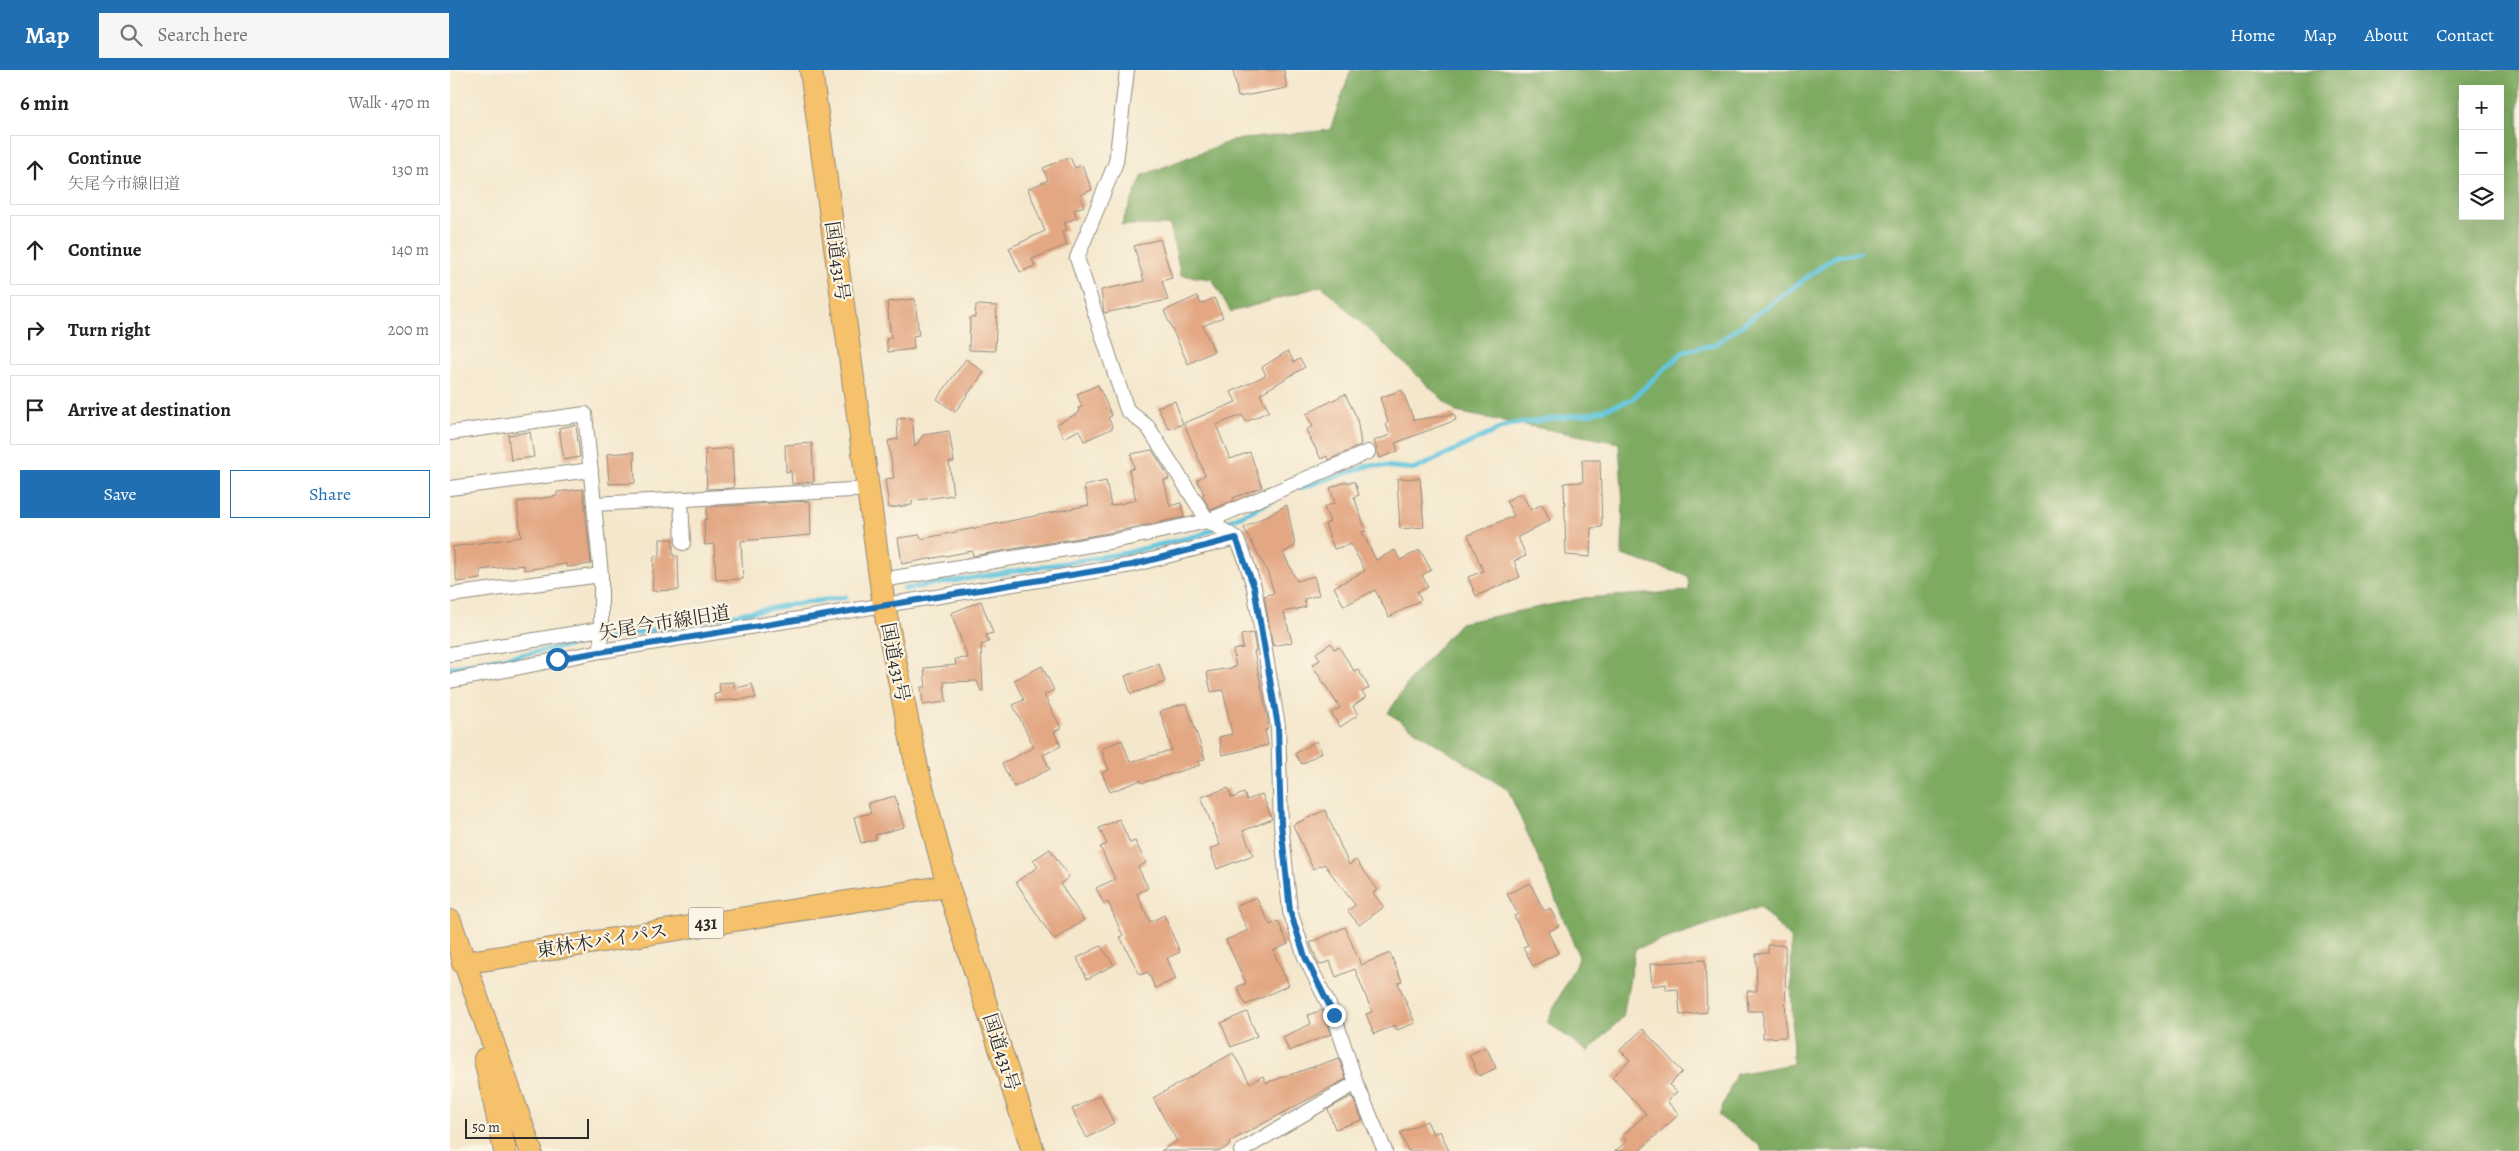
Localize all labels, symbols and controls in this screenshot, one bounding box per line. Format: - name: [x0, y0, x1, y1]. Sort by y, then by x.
- search box: [99, 13, 449, 58]
- text: Map: [25, 19, 69, 51]
- icon: search: [117, 21, 145, 49]
- text: Search here: [157, 22, 248, 48]
- text: Home: [2230, 23, 2275, 47]
- text: Map: [2303, 23, 2336, 47]
- text: About: [2364, 23, 2408, 47]
- text: Contact: [2436, 23, 2494, 47]
- map controls: [2459, 85, 2504, 220]
- button: +: [2459, 85, 2504, 130]
- text: 6 min: [20, 89, 69, 117]
- text: Walk · 470 m: [349, 92, 430, 114]
- button: −: [2459, 130, 2504, 175]
- text: Continue: [68, 145, 142, 171]
- icon: ahead: [21, 156, 49, 184]
- text: 130 m: [392, 159, 429, 181]
- text: 矢尾今市線旧道: [68, 173, 180, 195]
- button: layers: [2459, 175, 2504, 220]
- street label: 国道431号: [819, 220, 855, 303]
- icon: ahead: [21, 236, 49, 264]
- text: Continue: [68, 237, 142, 263]
- text: 140 m: [391, 239, 429, 261]
- icon: right: [21, 316, 49, 344]
- text: Turn right: [68, 317, 150, 343]
- text: 200 m: [388, 319, 429, 341]
- icon: arrive: [21, 396, 49, 424]
- text: Arrive at destination: [68, 397, 231, 423]
- button: Save: [20, 470, 220, 518]
- button: Share: [230, 470, 430, 518]
- street label: 矢尾今市線旧道: [596, 600, 732, 646]
- street label: 国道431号: [875, 620, 915, 704]
- route start: [546, 648, 569, 671]
- road number: 431: [688, 908, 724, 938]
- street label: 東林木バイパス: [535, 918, 670, 964]
- route end: [1323, 1004, 1346, 1027]
- street label: 国道431号: [976, 1010, 1026, 1094]
- scale bar: [465, 1116, 589, 1139]
- text: 50 m: [472, 1118, 500, 1137]

